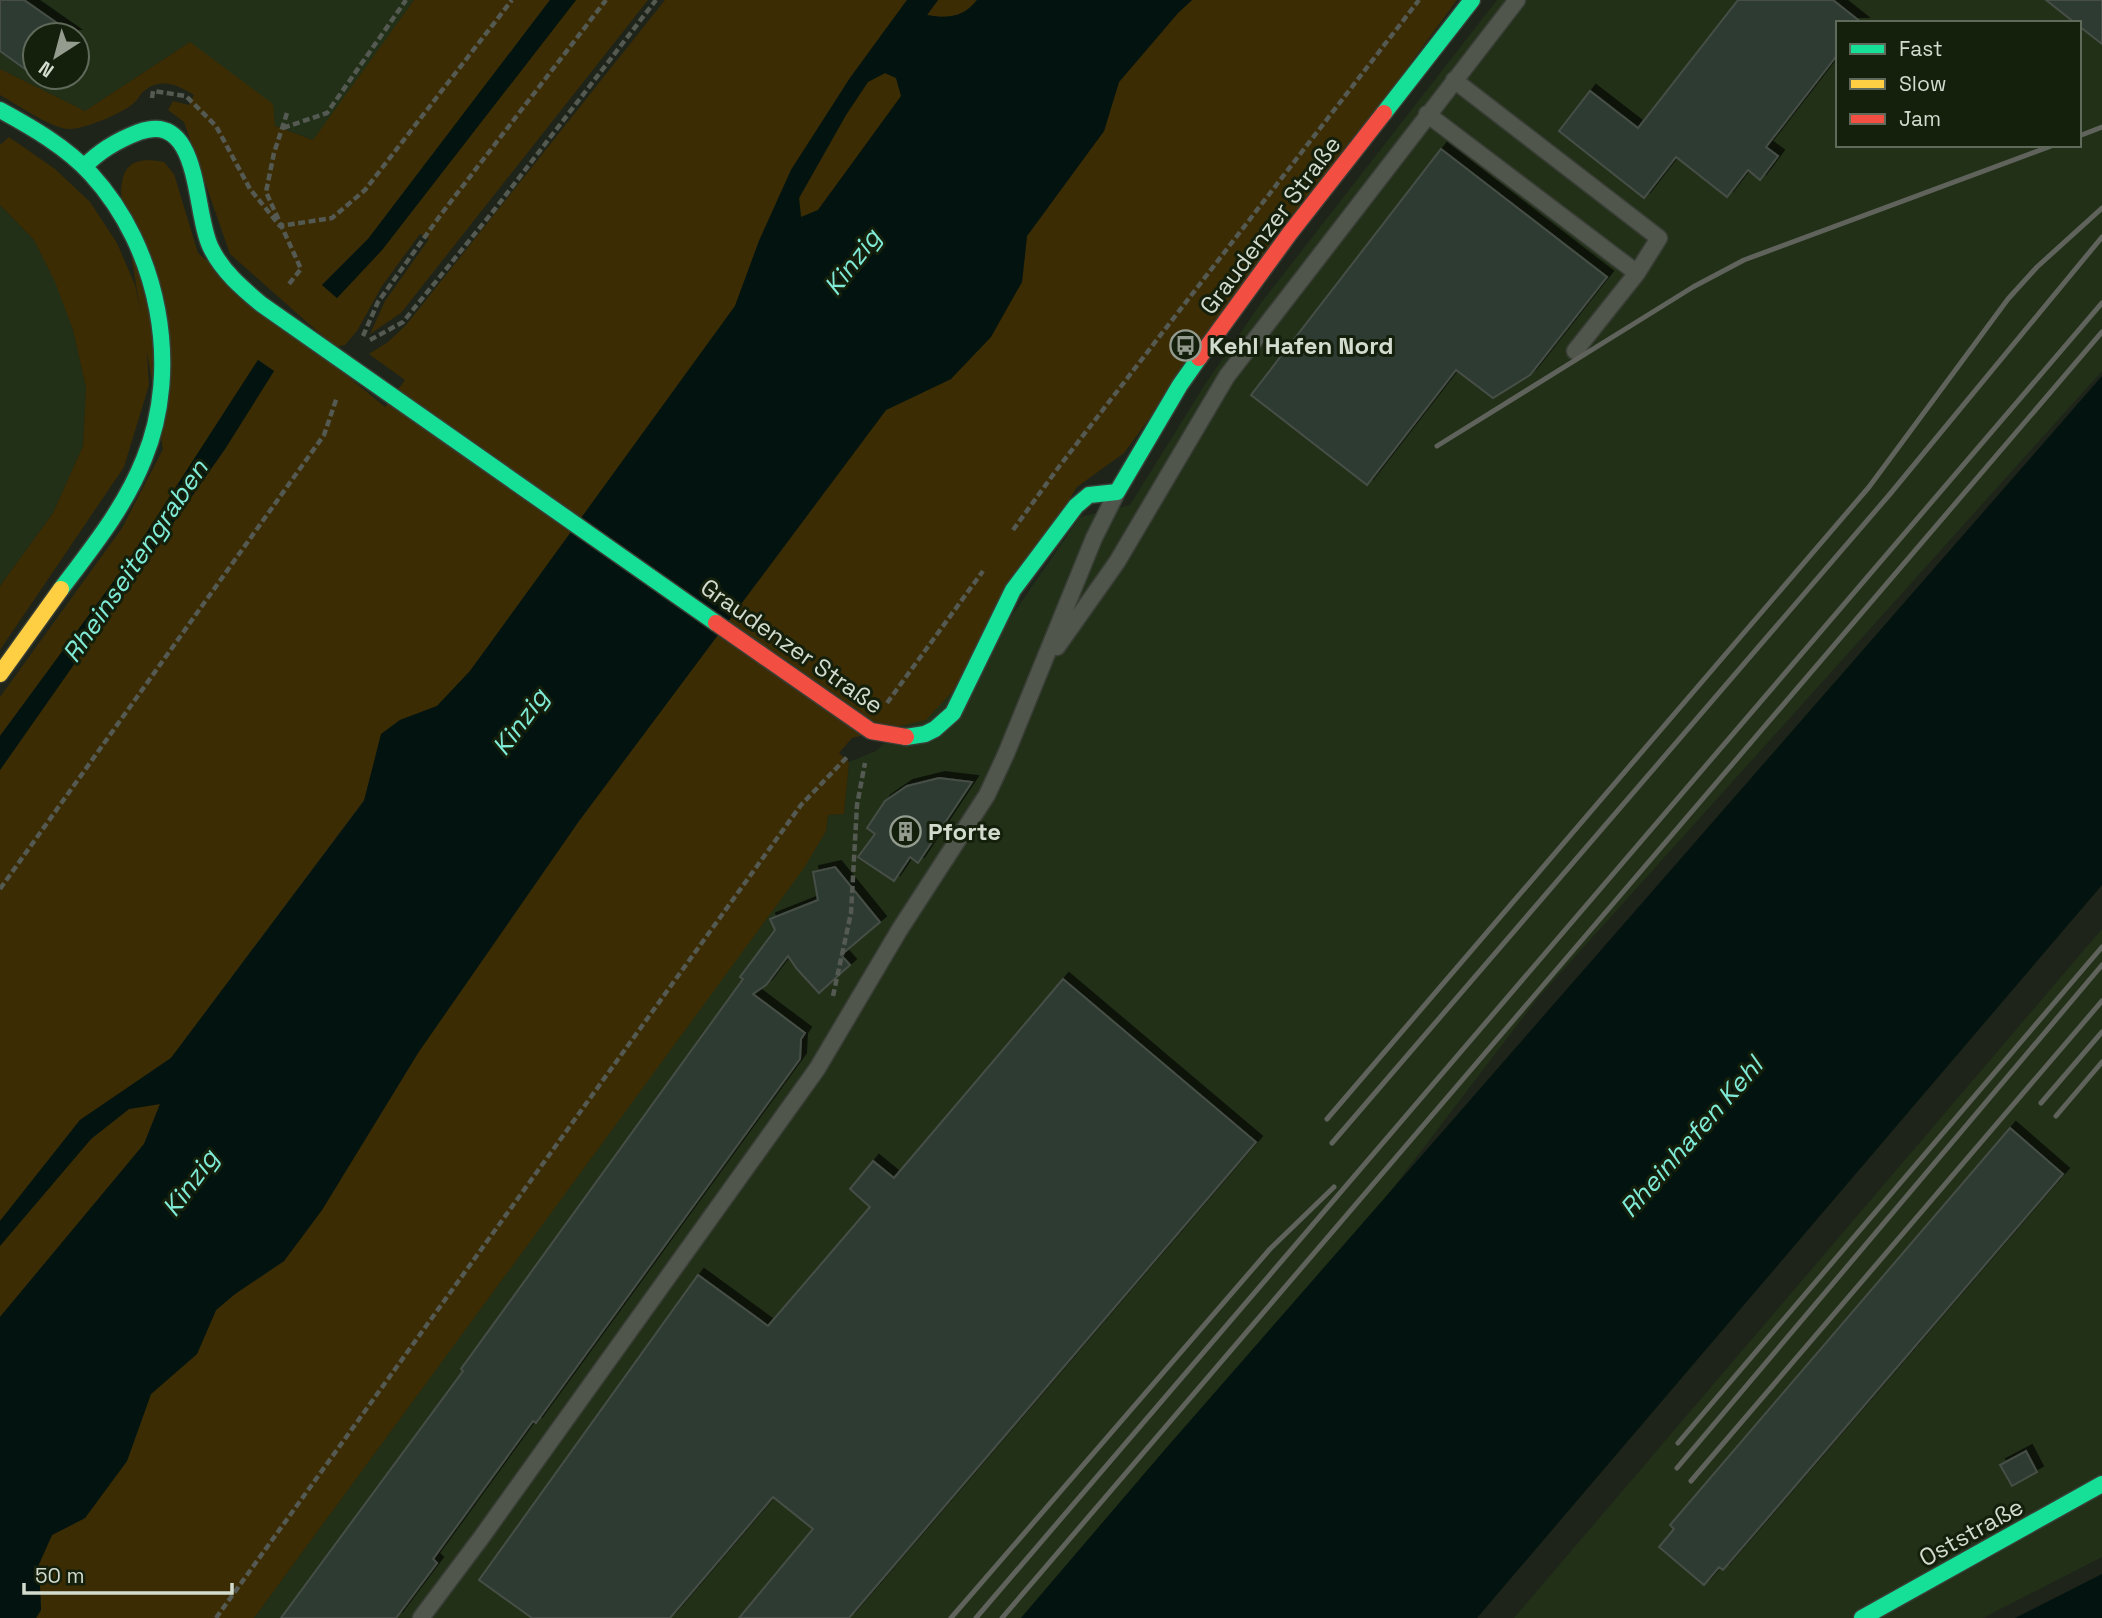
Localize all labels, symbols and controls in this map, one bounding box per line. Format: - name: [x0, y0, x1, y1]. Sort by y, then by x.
- north arrow: [21, 21, 91, 91]
- legend: [1836, 21, 2081, 147]
- text: Fast: [1899, 35, 1943, 62]
- text: N: [34, 55, 59, 83]
- text: Slow: [1899, 70, 1947, 97]
- text: Jam: [1899, 105, 1941, 132]
- street label: Graudenzer Straße: [1193, 129, 1347, 321]
- water label: Kinzig: [816, 221, 889, 302]
- bus stop icon: Kehl Hafen Nord: [1169, 328, 1203, 362]
- place label: Kehl Hafen Nord: [1209, 330, 1394, 361]
- water label: Rheinseitengraben: [55, 452, 216, 669]
- street label: Graudenzer Straße: [695, 571, 889, 721]
- water label: Kinzig: [484, 681, 556, 762]
- building icon: Pforte: [888, 814, 922, 848]
- place label: Pforte: [928, 816, 1001, 847]
- water label: Rheinhafen Kehl: [1612, 1048, 1772, 1224]
- water label: Kinzig: [154, 1142, 226, 1223]
- street label: Oststraße: [1913, 1491, 2029, 1573]
- scale bar: [24, 1552, 233, 1596]
- text: 50 m: [35, 1562, 85, 1589]

